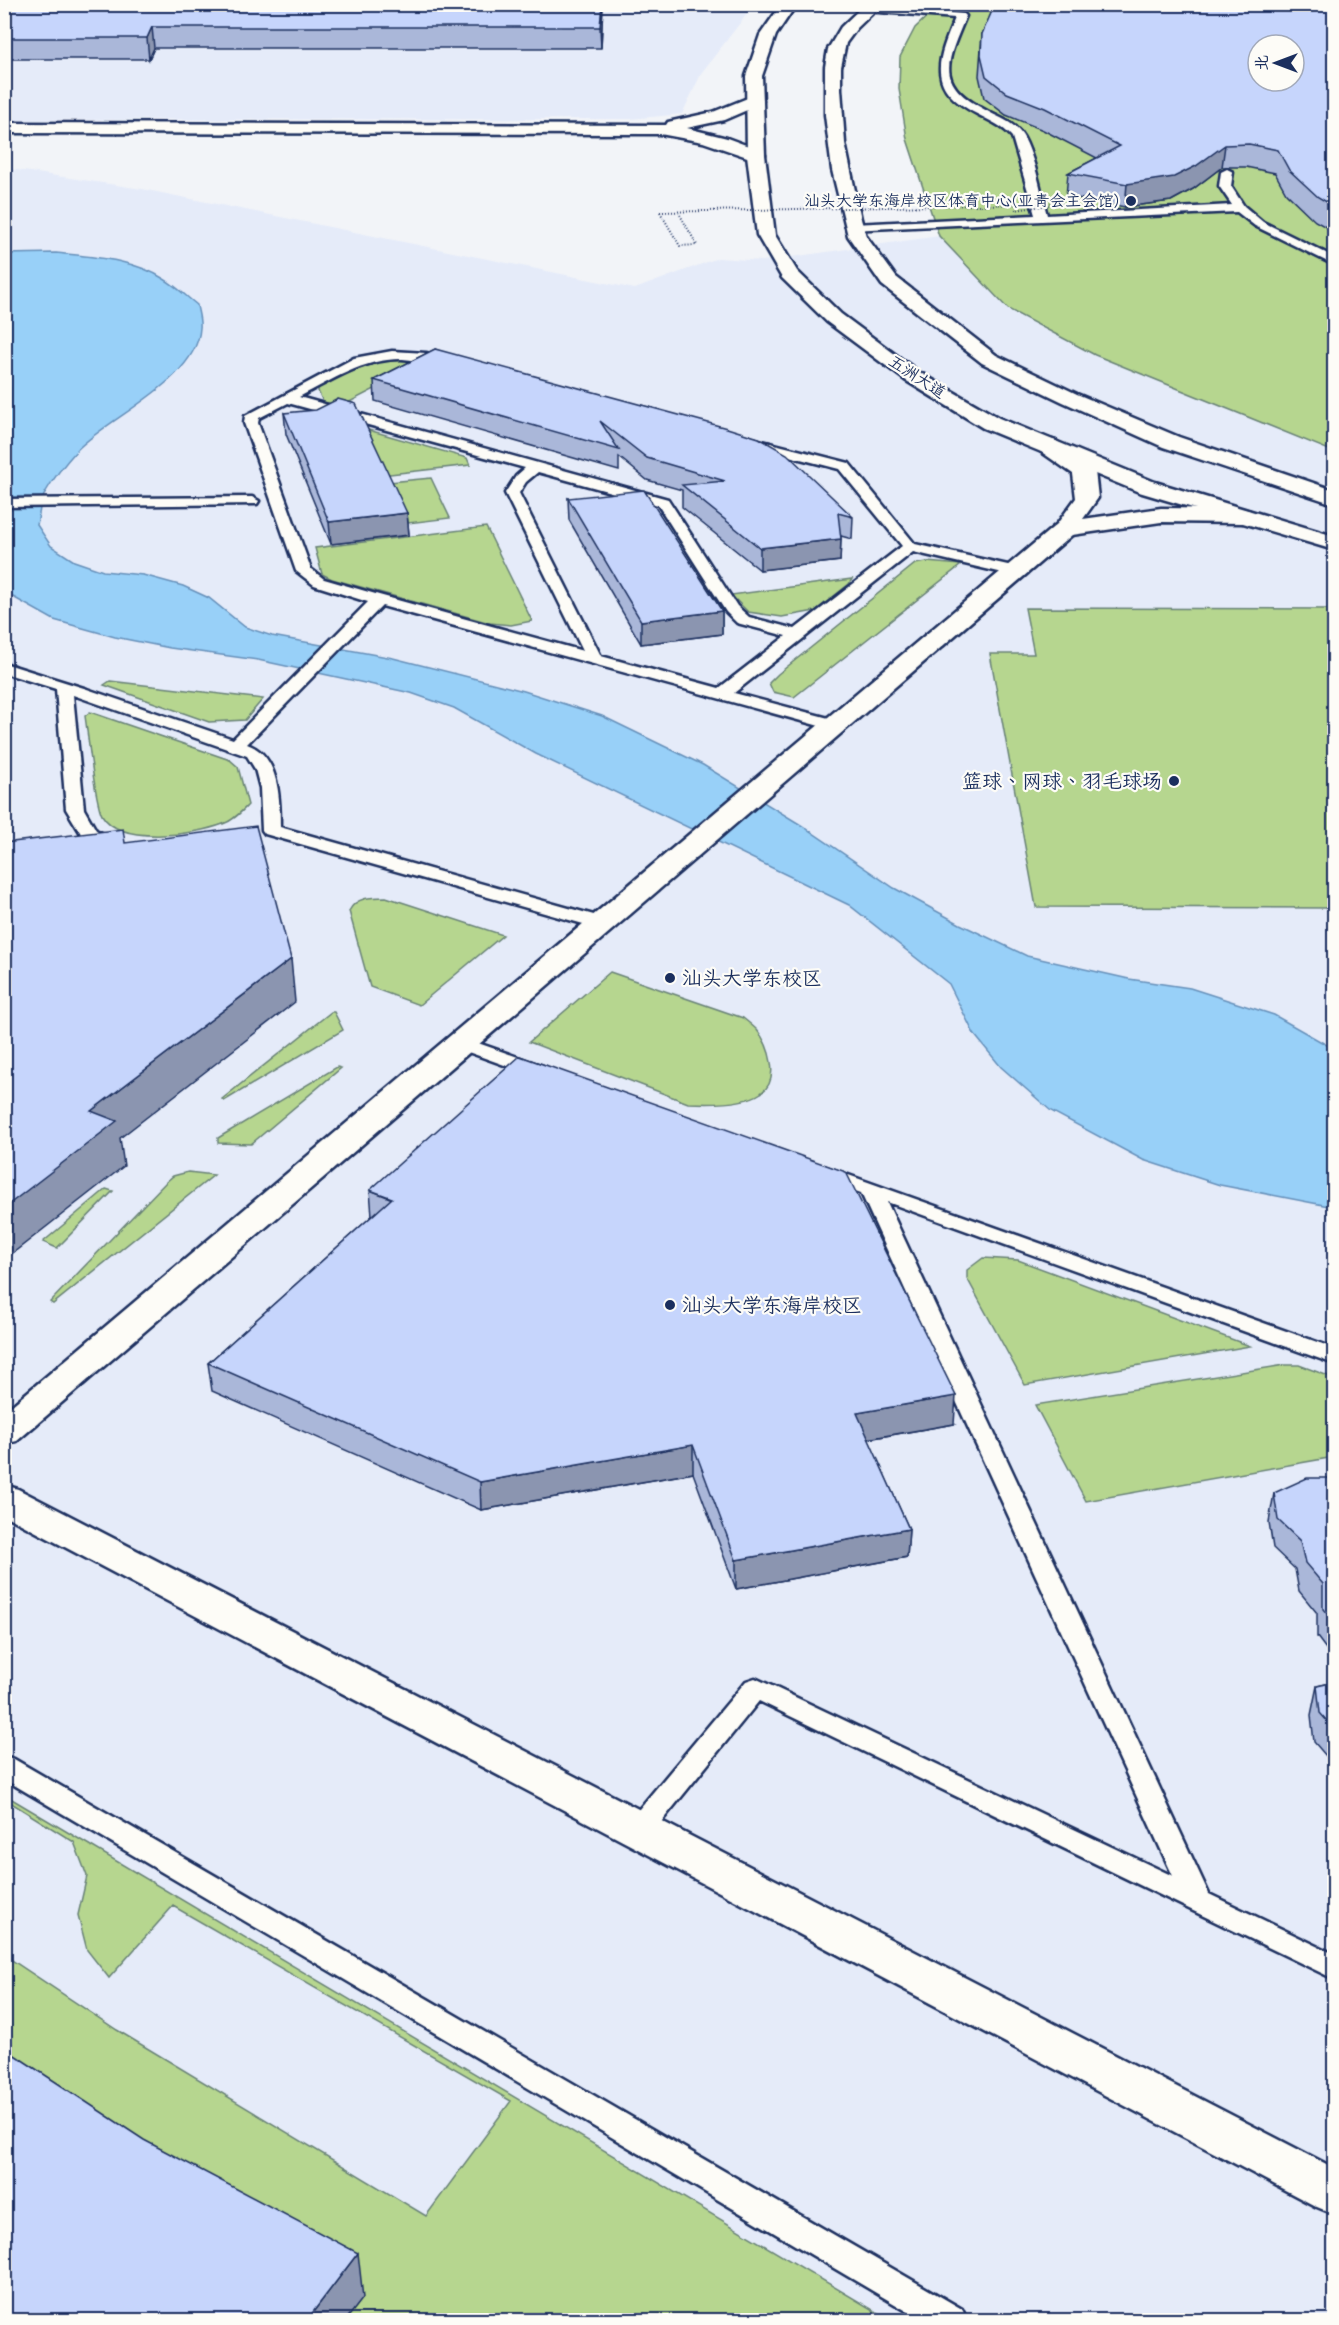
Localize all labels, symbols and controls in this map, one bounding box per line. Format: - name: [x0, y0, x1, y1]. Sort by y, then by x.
- north arrow: [1246, 33, 1306, 93]
- text: 北: [1253, 55, 1271, 71]
- place label: 汕头大学东海岸校区体育中心(亚青会主会馆): [804, 192, 1119, 210]
- marker: 汕头大学东海岸校区体育中心(亚青会主会馆): [1124, 194, 1138, 208]
- street label: 五洲大道: [885, 352, 949, 402]
- place label: 篮球、网球、羽毛球场: [962, 770, 1162, 793]
- marker: 篮球、网球、羽毛球场: [1167, 774, 1181, 788]
- place label: 汕头大学东校区: [682, 967, 822, 990]
- marker: 汕头大学东校区: [663, 971, 677, 985]
- place label: 汕头大学东海岸校区: [682, 1294, 862, 1317]
- marker: 汕头大学东海岸校区: [663, 1298, 677, 1312]

